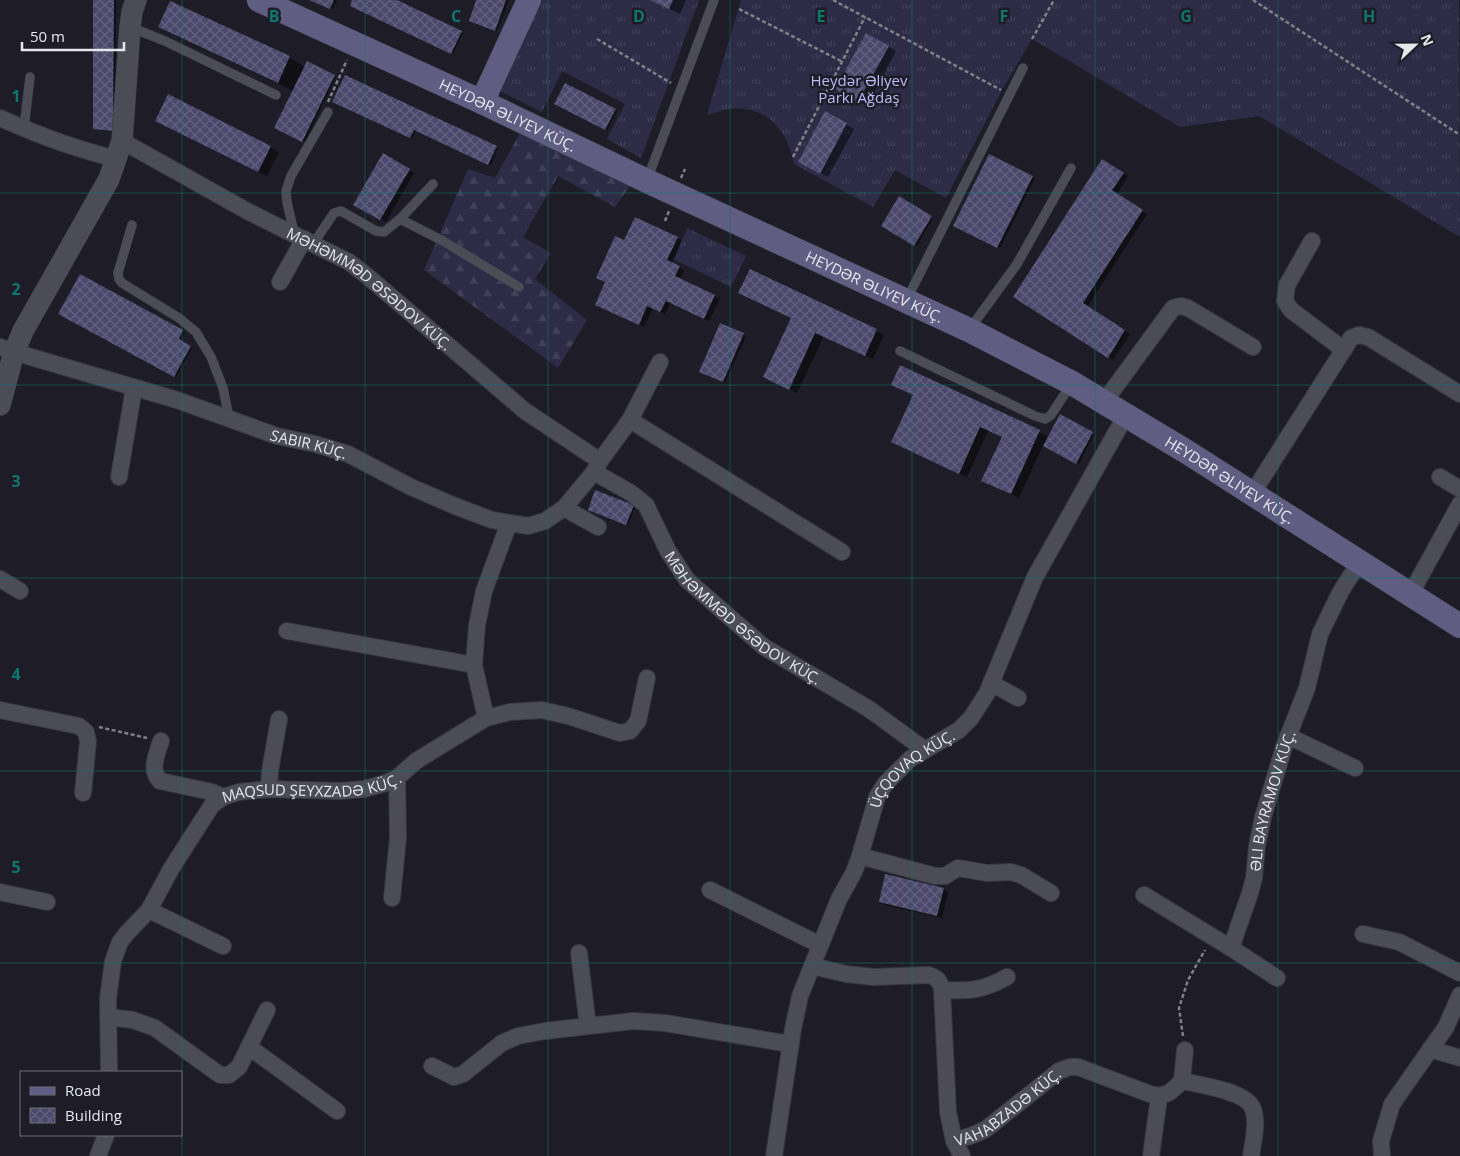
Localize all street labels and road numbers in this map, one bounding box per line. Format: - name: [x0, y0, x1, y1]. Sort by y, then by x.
- street label: HEYDƏR ƏLIYEV KÜÇ.: [436, 74, 580, 156]
- street label: MƏHƏMMƏD ƏSƏDOV KÜÇ.: [283, 223, 456, 354]
- street label: HEYDƏR ƏLIYEV KÜÇ.: [803, 246, 947, 327]
- street label: SABIR KÜÇ.: [268, 424, 350, 463]
- street label: HEYDƏR ƏLIYEV KÜÇ.: [1162, 431, 1299, 528]
- street label: MƏHƏMMƏD ƏSƏDOV KÜÇ.: [661, 547, 825, 689]
- street label: ÜÇQOVAQ KÜÇ.: [864, 725, 958, 810]
- street label: ƏLI BAYRAMOV KÜÇ.: [1245, 727, 1300, 872]
- street label: MAQSUD ŞEYXZADƏ KÜÇ.: [219, 769, 405, 807]
- street label: VAHABZADƏ KÜÇ.: [952, 1063, 1065, 1150]

